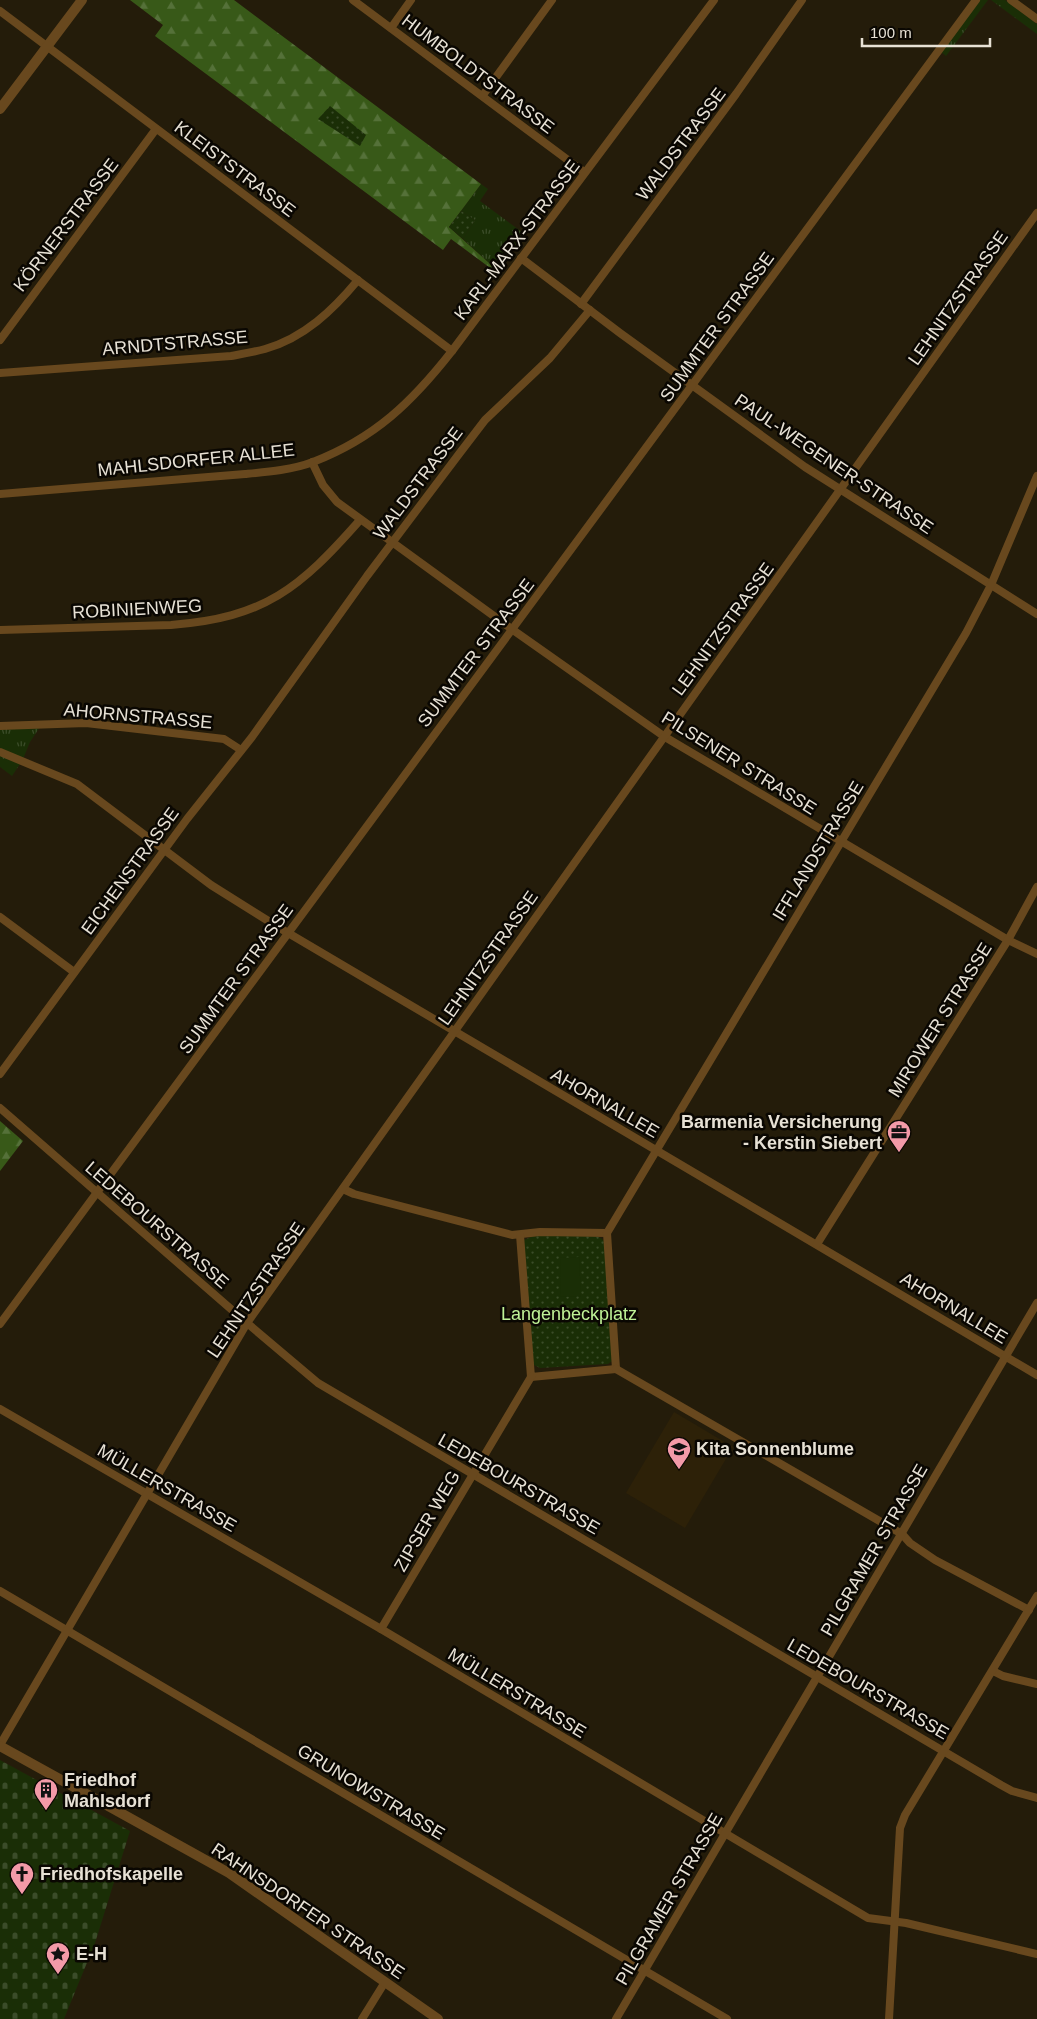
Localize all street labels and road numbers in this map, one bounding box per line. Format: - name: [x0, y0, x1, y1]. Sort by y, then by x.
- street label: HUMBOLDTSTRASSE: [398, 10, 558, 138]
- street label: WALDSTRASSE: [632, 84, 730, 204]
- street label: KLEISTSTRASSE: [171, 117, 299, 221]
- street label: KÖRNERSTRASSE: [10, 155, 122, 295]
- street label: KARL-MARX-STRASSE: [450, 156, 584, 324]
- street label: LEHNITZSTRASSE: [904, 227, 1012, 369]
- street label: SUMMTER STRASSE: [656, 248, 778, 406]
- street label: ARNDTSTRASSE: [101, 327, 249, 359]
- street label: PAUL-WEGENER-STRASSE: [731, 390, 937, 538]
- street label: WALDSTRASSE: [369, 423, 467, 543]
- street label: MAHLSDORFER ALLEE: [96, 440, 296, 480]
- street label: LEHNITZSTRASSE: [668, 559, 778, 699]
- street label: SUMMTER STRASSE: [414, 575, 538, 731]
- street label: ROBINIENWEG: [72, 596, 202, 622]
- street label: AHORNSTRASSE: [63, 700, 213, 732]
- street label: PILSENER STRASSE: [658, 707, 820, 819]
- street label: IFFLANDSTRASSE: [768, 778, 868, 924]
- street label: EICHENSTRASSE: [77, 804, 183, 938]
- street label: LEHNITZSTRASSE: [434, 887, 542, 1029]
- street label: SUMMTER STRASSE: [175, 900, 297, 1058]
- street label: MIROWER STRASSE: [884, 939, 996, 1101]
- street label: AHORNALLEE: [548, 1064, 662, 1142]
- street label: LEDEBOURSTRASSE: [81, 1157, 233, 1293]
- street label: LEHNITZSTRASSE: [203, 1218, 309, 1362]
- street label: AHORNALLEE: [897, 1268, 1011, 1348]
- street label: LEDEBOURSTRASSE: [435, 1430, 603, 1538]
- street label: MÜLLERSTRASSE: [94, 1440, 240, 1536]
- street label: PILGRAMER STRASSE: [817, 1461, 931, 1639]
- street label: ZIPSER WEG: [390, 1467, 464, 1575]
- street label: LEDEBOURSTRASSE: [784, 1635, 952, 1743]
- street label: MÜLLERSTRASSE: [445, 1644, 589, 1742]
- street label: GRUNOWSTRASSE: [294, 1740, 448, 1844]
- street label: PILGRAMER STRASSE: [612, 1810, 726, 1988]
- street label: RAHNSDORFER STRASSE: [208, 1839, 408, 1983]

